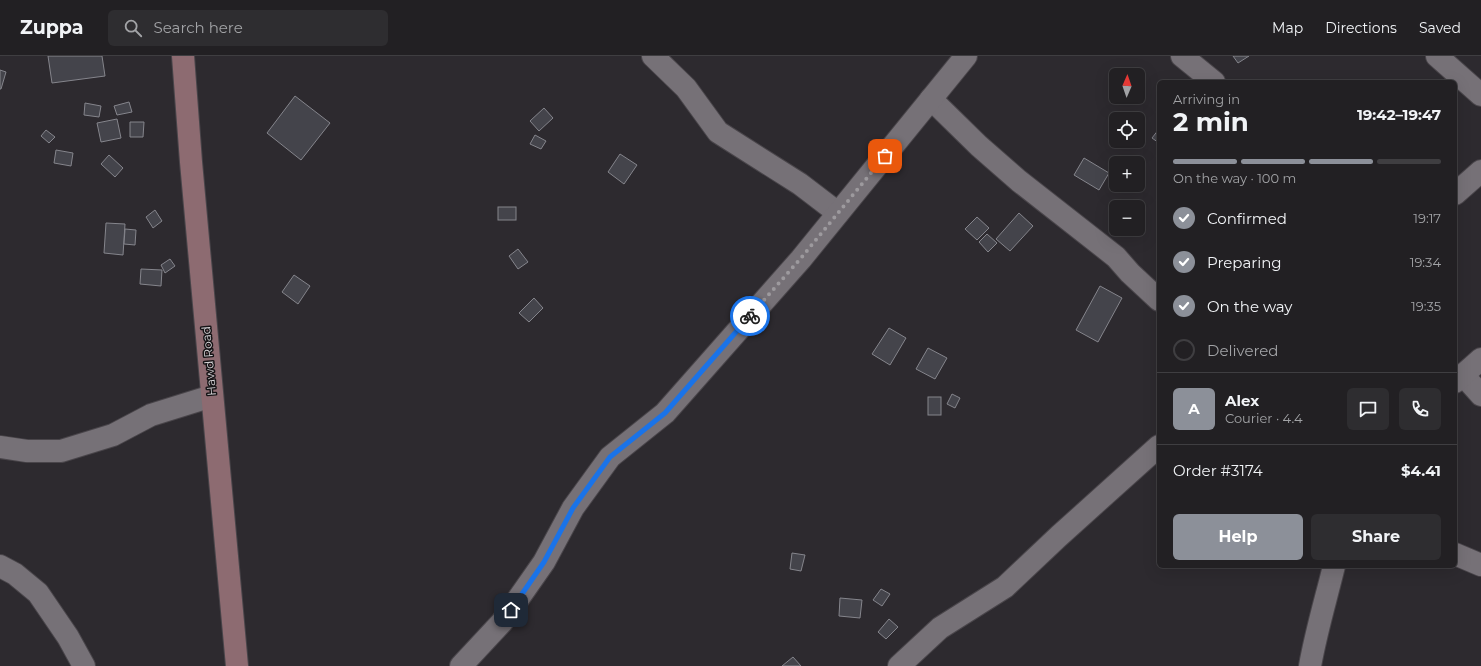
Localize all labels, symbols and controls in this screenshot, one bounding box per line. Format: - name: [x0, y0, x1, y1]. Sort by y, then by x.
- search box: [108, 10, 388, 46]
- text: Zuppa: [20, 16, 84, 39]
- icon: search: [122, 17, 144, 39]
- text: Search here: [154, 18, 243, 37]
- text: Map: [1272, 19, 1303, 37]
- text: Directions: [1325, 19, 1397, 37]
- text: Saved: [1419, 19, 1461, 37]
- north arrow: [1109, 68, 1145, 104]
- map controls: [1109, 68, 1145, 236]
- text: Arriving in: [1173, 91, 1240, 107]
- text: 19:42–19:47: [1357, 105, 1441, 124]
- text: 2 min: [1173, 106, 1249, 138]
- button: locate: [1109, 112, 1145, 148]
- pin: [868, 139, 902, 173]
- icon: bag: [874, 145, 896, 167]
- button: +: [1109, 156, 1145, 192]
- text: On the way · 100 m: [1173, 170, 1296, 186]
- button: −: [1109, 200, 1145, 236]
- icon: check: [1173, 207, 1195, 229]
- text: Confirmed: [1207, 209, 1287, 228]
- text: 19:17: [1413, 210, 1441, 226]
- icon: check: [1173, 251, 1195, 273]
- text: Preparing: [1207, 253, 1282, 272]
- text: 19:34: [1410, 254, 1441, 270]
- icon: check: [1173, 295, 1195, 317]
- courier: [730, 296, 770, 336]
- text: On the way: [1207, 297, 1292, 316]
- text: 19:35: [1411, 298, 1441, 314]
- icon: bike: [739, 305, 761, 327]
- street label: Hawd Road: [198, 326, 219, 396]
- text: Delivered: [1207, 341, 1279, 360]
- button: chat: [1347, 388, 1389, 430]
- button: phone: [1399, 388, 1441, 430]
- text: Alex: [1225, 391, 1259, 410]
- text: A: [1188, 399, 1200, 418]
- text: Courier · 4.4: [1225, 410, 1303, 426]
- text: Order #3174: [1173, 461, 1263, 480]
- text: $4.41: [1401, 461, 1441, 480]
- button: Help: [1173, 514, 1303, 560]
- button: Share: [1311, 514, 1441, 560]
- pin: [494, 593, 528, 627]
- icon: home: [500, 599, 522, 621]

